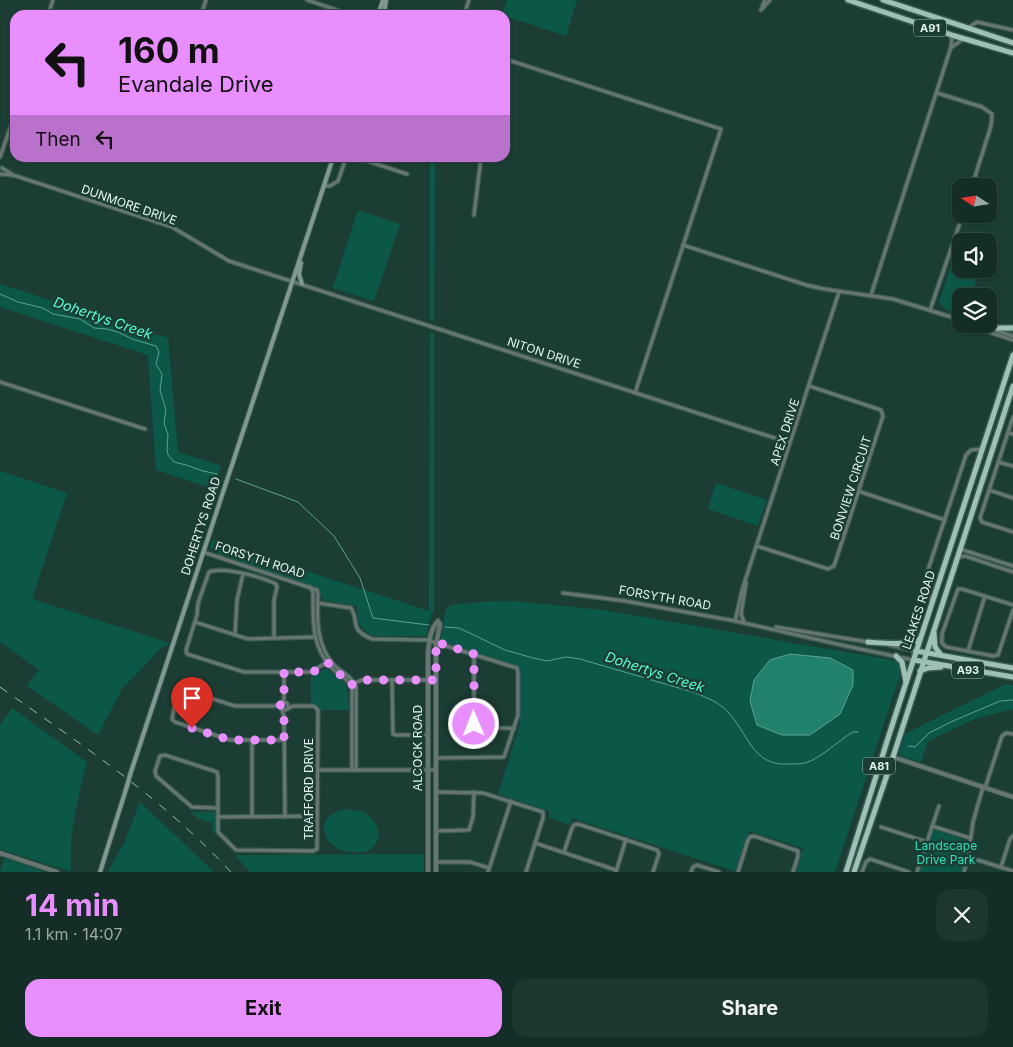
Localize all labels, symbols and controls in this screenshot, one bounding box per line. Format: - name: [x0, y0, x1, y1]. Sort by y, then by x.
- road number: A91: [914, 19, 946, 36]
- text: 160 m: [118, 29, 220, 71]
- icon: left: [35, 30, 100, 95]
- text: Evandale Drive: [118, 71, 274, 97]
- icon: left: [91, 125, 119, 153]
- text: Then: [35, 128, 81, 151]
- north arrow: [952, 178, 998, 222]
- map controls: [952, 178, 997, 333]
- street label: DUNMORE DRIVE: [79, 181, 179, 228]
- button: sound: [952, 233, 997, 278]
- button: layers: [952, 288, 997, 333]
- water label: Dohertys Creek: [51, 293, 155, 343]
- street label: NITON DRIVE: [506, 334, 583, 371]
- street label: APEX DRIVE: [767, 396, 802, 467]
- street label: BONVIEW CIRCUIT: [827, 434, 874, 542]
- street label: DOHERTYS ROAD: [178, 475, 223, 577]
- street label: FORSYTH ROAD: [213, 538, 307, 581]
- street label: LEAKES ROAD: [899, 569, 938, 651]
- street label: FORSYTH ROAD: [618, 582, 712, 613]
- water label: Dohertys Creek: [603, 647, 707, 696]
- road number: A93: [952, 662, 984, 678]
- pin: [171, 677, 213, 728]
- icon: arrive: [178, 684, 206, 712]
- position arrow: [447, 697, 499, 749]
- street label: ALCOCK ROAD: [410, 705, 425, 791]
- street label: TRAFFORD DRIVE: [301, 738, 316, 840]
- road number: A81: [863, 758, 895, 774]
- park label: Landscape Drive Park: [915, 838, 977, 867]
- text: 14 min: [25, 887, 120, 923]
- button: close: [936, 889, 988, 941]
- text: 1.1 km · 14:07: [25, 924, 122, 944]
- button: Exit: [25, 979, 502, 1037]
- button: Share: [512, 979, 988, 1037]

